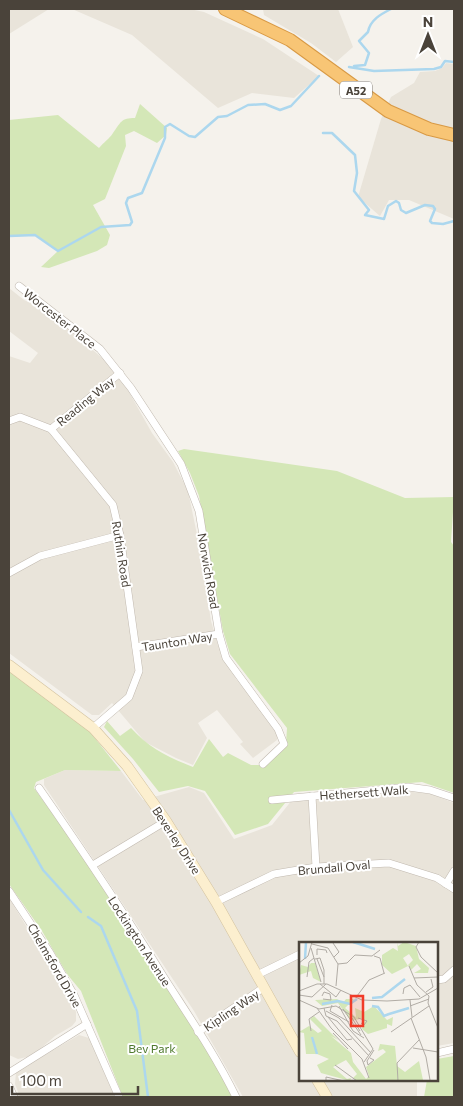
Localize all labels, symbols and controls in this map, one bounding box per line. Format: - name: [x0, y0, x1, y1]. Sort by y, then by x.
- north arrow: [403, 10, 453, 60]
- text: N: [423, 13, 433, 30]
- road number: A52: [340, 82, 372, 98]
- street label: Worcester Place: [21, 285, 99, 351]
- street label: Reading Way: [53, 374, 117, 428]
- street label: Ruthin Road: [110, 520, 134, 588]
- street label: Norwich Road: [195, 532, 223, 610]
- street label: Taunton Way: [141, 628, 213, 654]
- street label: Hethersett Walk: [319, 782, 409, 802]
- street label: Beverley Drive: [150, 804, 204, 876]
- street label: Brundall Oval: [297, 857, 371, 877]
- street label: Lockington Avenue: [106, 894, 174, 988]
- street label: Chelmsford Drive: [25, 920, 85, 1010]
- inset map: [299, 942, 438, 1081]
- street label: Kipling Way: [201, 986, 261, 1034]
- park label: Bev Park: [128, 1041, 176, 1055]
- scale bar: [12, 1064, 139, 1096]
- text: 100 m: [20, 1071, 62, 1089]

